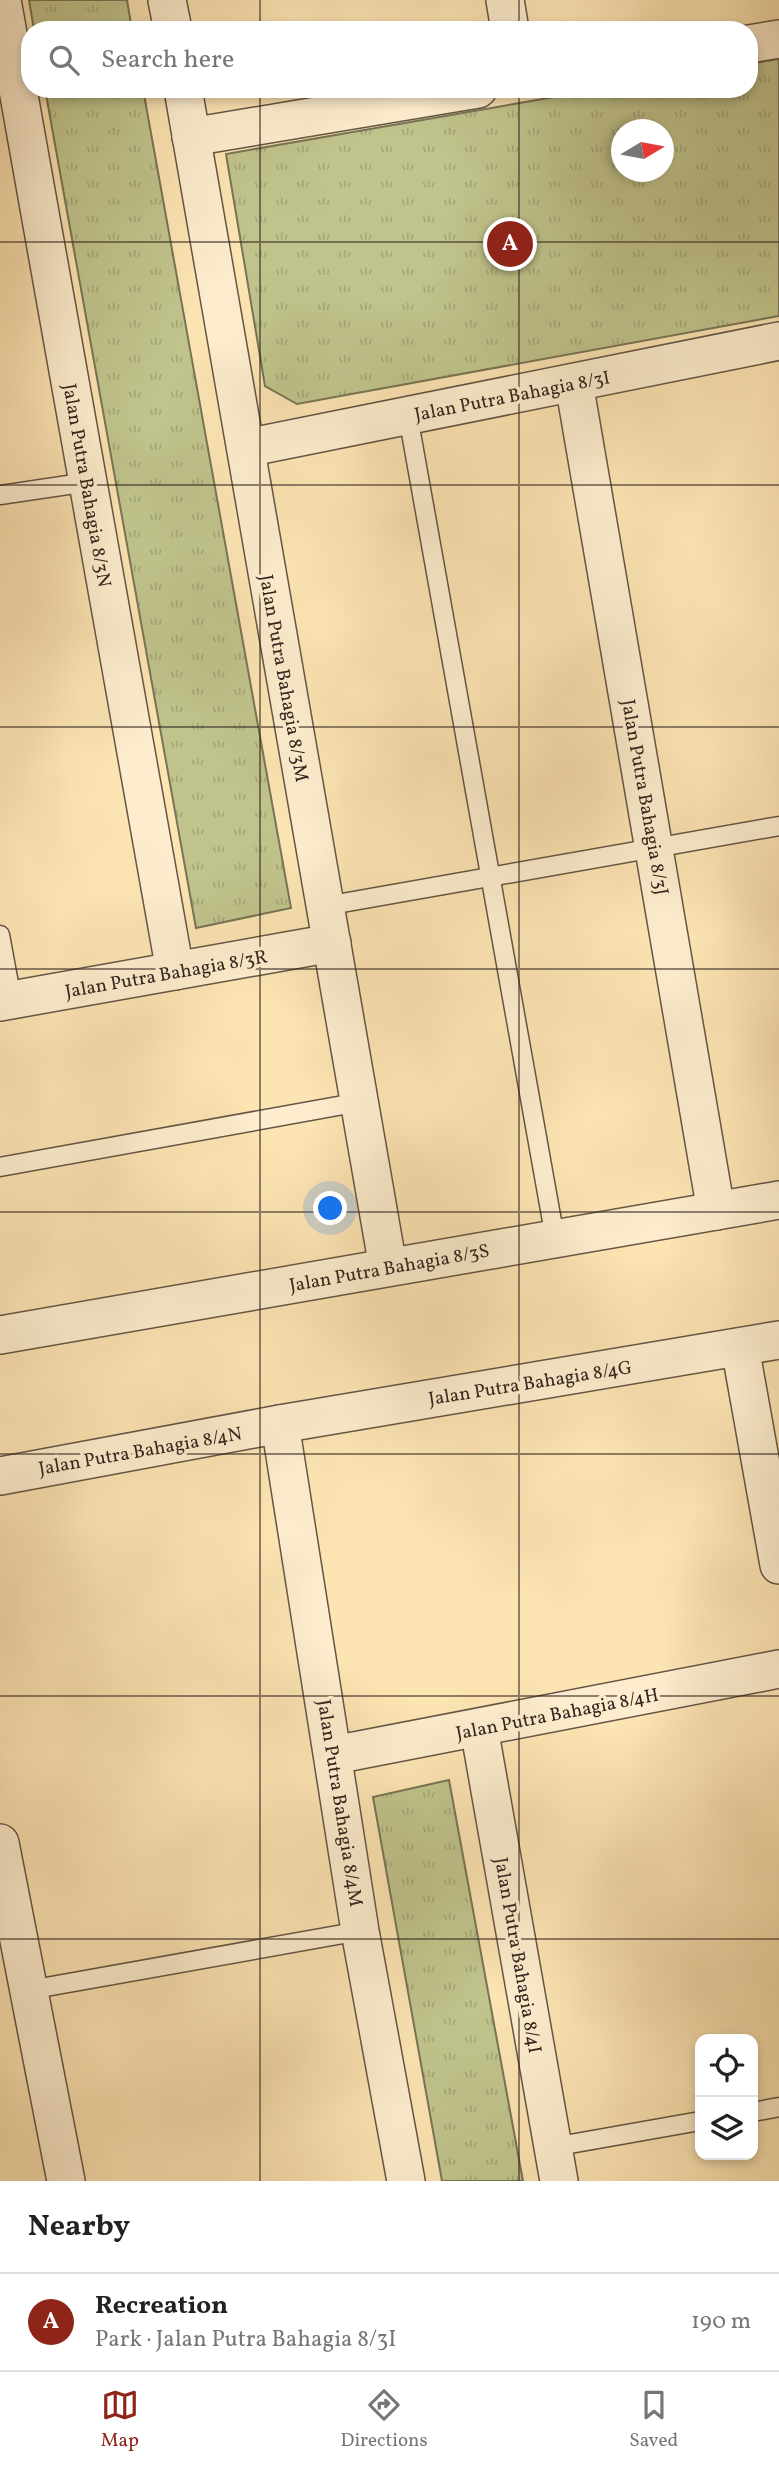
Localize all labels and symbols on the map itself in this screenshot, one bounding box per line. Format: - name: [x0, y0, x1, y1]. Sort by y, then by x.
- north arrow: [611, 119, 674, 182]
- pin: A: [487, 218, 533, 270]
- street label: Jalan Putra Bahagia 8/3I: [412, 365, 612, 429]
- street label: Jalan Putra Bahagia 8/3N: [55, 382, 117, 589]
- street label: Jalan Putra Bahagia 8/3M: [252, 573, 314, 784]
- street label: Jalan Putra Bahagia 8/3J: [614, 697, 674, 897]
- street label: Jalan Putra Bahagia 8/3R: [63, 944, 270, 1006]
- your location: [313, 1191, 347, 1225]
- street label: Jalan Putra Bahagia 8/3S: [287, 1239, 491, 1299]
- street label: Jalan Putra Bahagia 8/4G: [427, 1355, 634, 1413]
- street label: Jalan Putra Bahagia 8/4N: [37, 1421, 244, 1483]
- street label: Jalan Putra Bahagia 8/4H: [454, 1683, 661, 1747]
- street label: Jalan Putra Bahagia 8/4M: [310, 1698, 368, 1909]
- street label: Jalan Putra Bahagia 8/4I: [487, 1855, 547, 2055]

